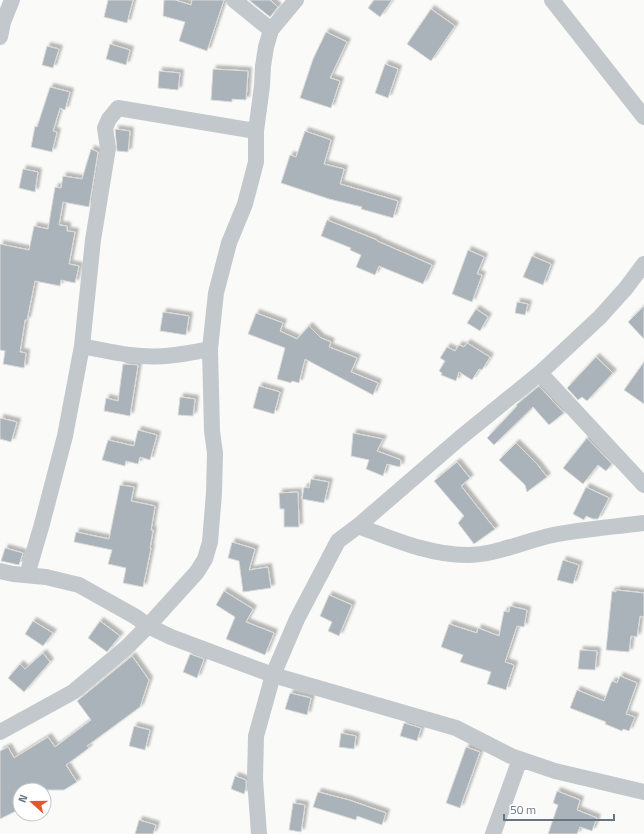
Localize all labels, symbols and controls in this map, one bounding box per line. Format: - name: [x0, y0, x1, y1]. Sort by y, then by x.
- north arrow: [12, 782, 52, 822]
- text: N: [14, 792, 31, 805]
- scale bar: [504, 796, 614, 822]
- text: 50 m: [510, 800, 536, 819]

